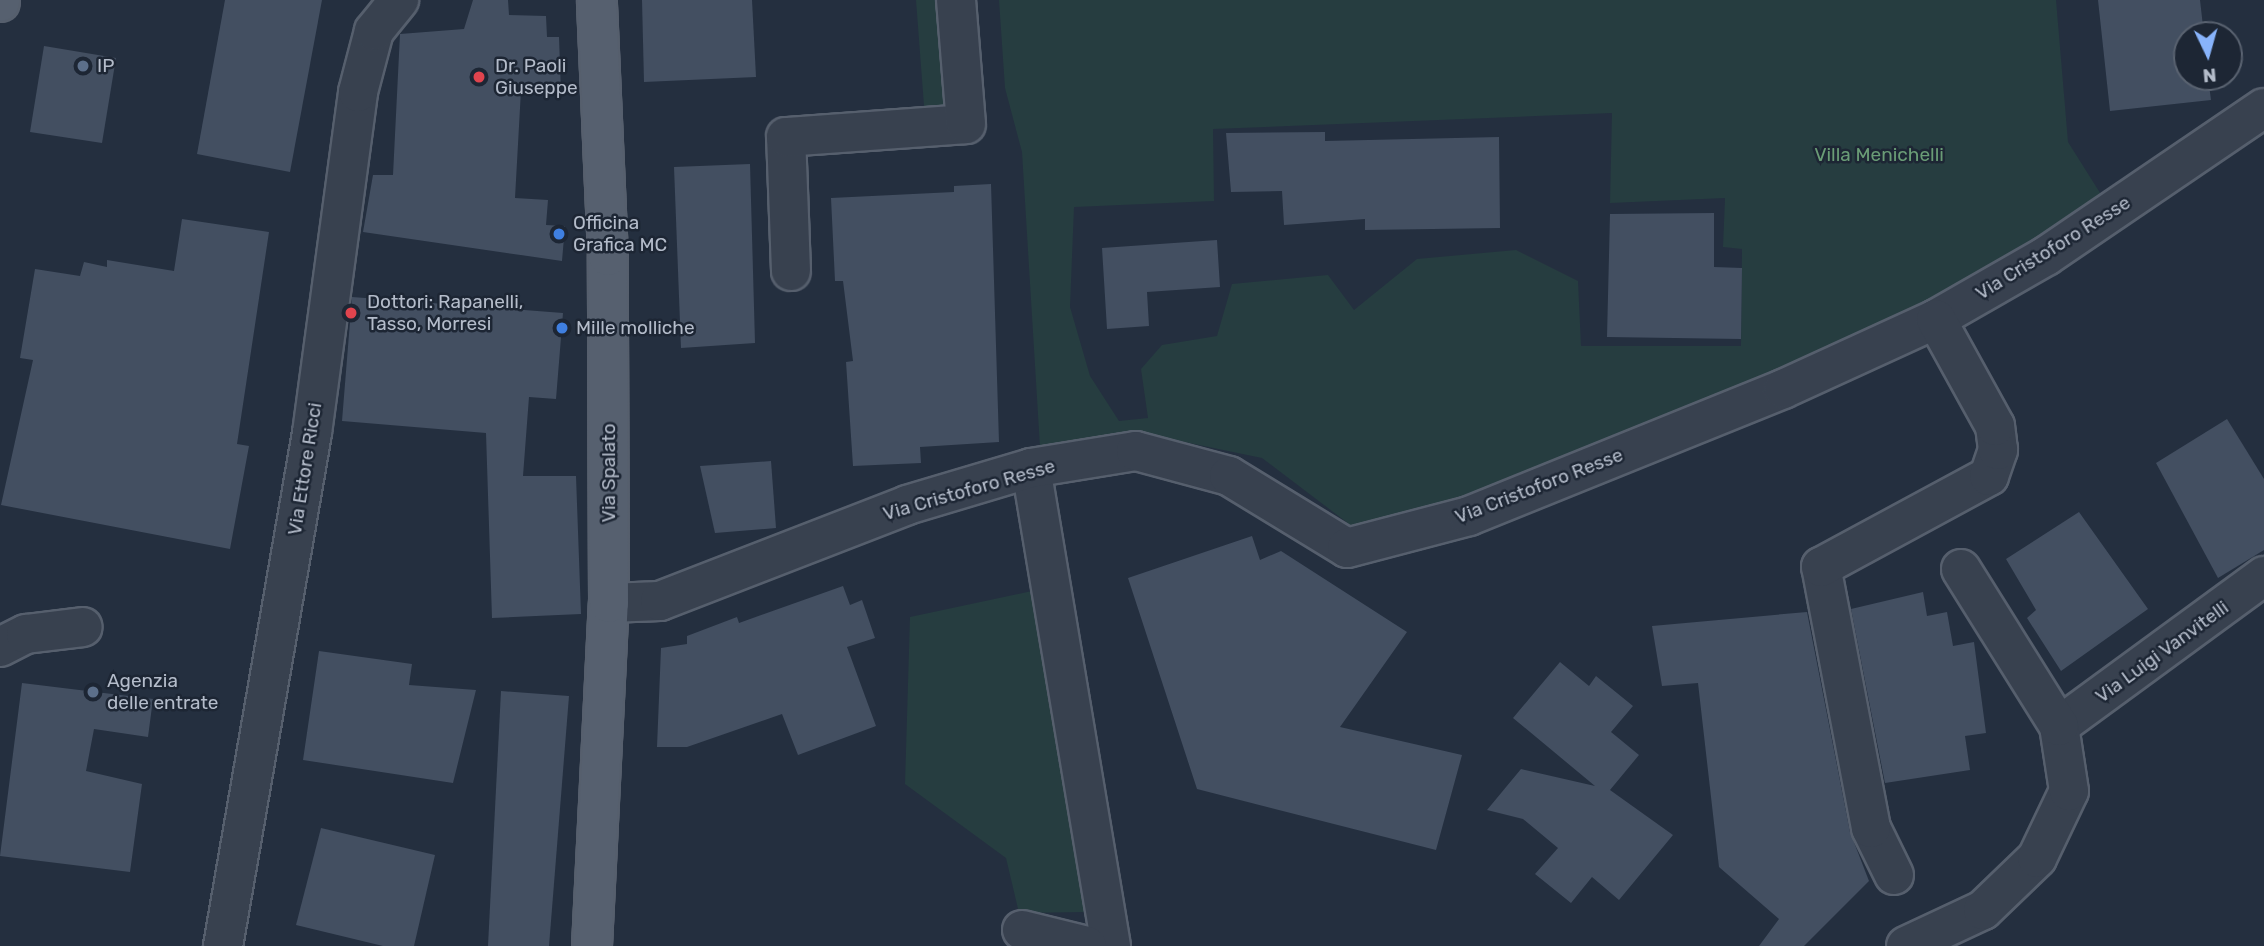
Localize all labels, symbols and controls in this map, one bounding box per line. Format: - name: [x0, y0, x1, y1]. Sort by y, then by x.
- north arrow: [2173, 21, 2243, 91]
- place label: IP: [97, 55, 114, 77]
- place label: Dr. Paoli Giuseppe: [495, 55, 578, 99]
- marker: IP: [75, 58, 91, 74]
- text: N: [2202, 63, 2218, 87]
- marker: Dr. Paoli Giuseppe: [469, 67, 489, 87]
- park label: Villa Menichelli: [1814, 144, 1944, 166]
- street label: Via Cristoforo Resse: [1971, 191, 2135, 305]
- place label: Officina Grafica MC: [573, 212, 667, 256]
- marker: Officina Grafica MC: [551, 226, 567, 242]
- place label: Dottori: Rapanelli, Tasso, Morresi: [367, 291, 523, 335]
- marker: Dottori: Rapanelli, Tasso, Morresi: [341, 303, 361, 323]
- place label: Mille molliche: [576, 317, 695, 339]
- marker: Mille molliche: [554, 320, 570, 336]
- street label: Via Ettore Ricci: [283, 401, 327, 537]
- street label: Via Spalato: [598, 423, 620, 523]
- street label: Via Cristoforo Resse: [1452, 443, 1626, 529]
- street label: Via Cristoforo Resse: [880, 454, 1058, 526]
- street label: Via Luigi Vanvitelli: [2091, 596, 2233, 708]
- place label: Agenzia delle entrate: [107, 670, 218, 714]
- marker: Agenzia delle entrate: [85, 684, 101, 700]

